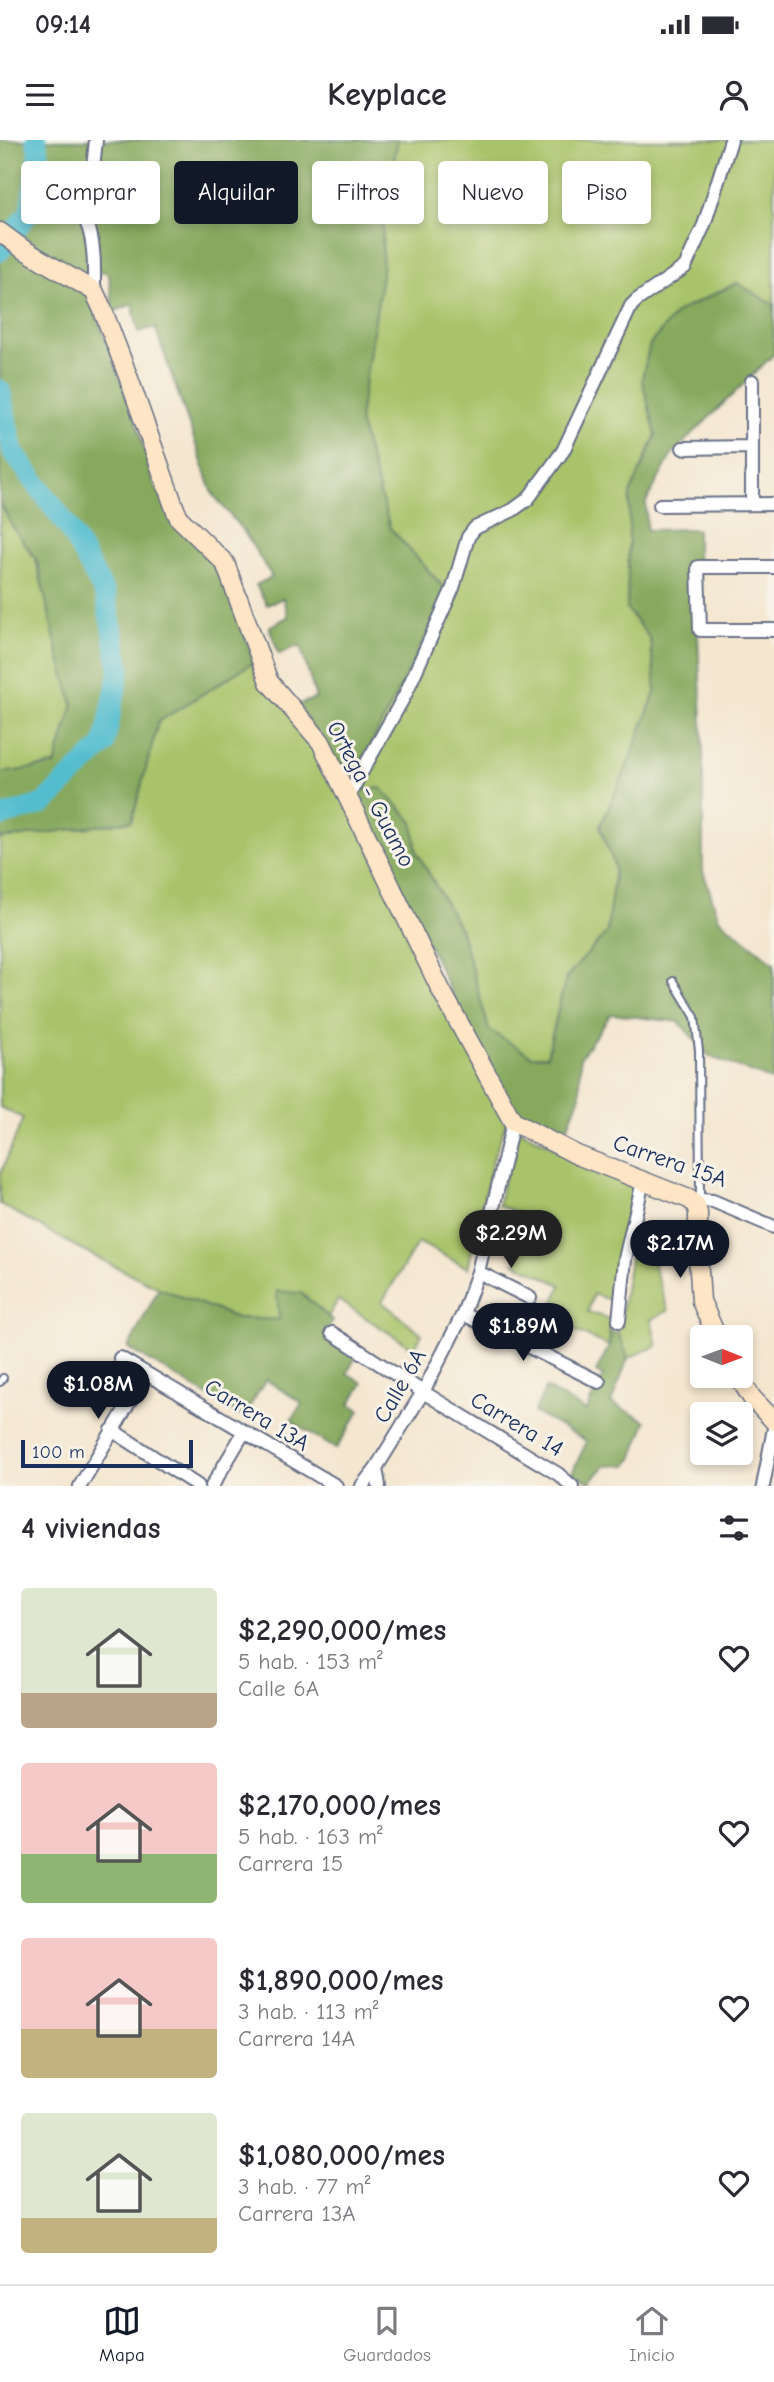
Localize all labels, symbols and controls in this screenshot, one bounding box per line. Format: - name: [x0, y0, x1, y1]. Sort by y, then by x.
- text: 09:14: [35, 10, 91, 40]
- icon: menu: [21, 76, 59, 114]
- text: Keyplace: [327, 76, 447, 113]
- icon: person: [715, 76, 753, 114]
- chip: Comprar: [21, 161, 160, 224]
- chip: Alquilar: [174, 161, 298, 224]
- chip: Filtros: [312, 161, 424, 224]
- chip: Nuevo: [438, 161, 548, 224]
- chip: Piso: [562, 161, 651, 224]
- street label: Ortega - Guamo: [321, 716, 421, 872]
- street label: Carrera 15A: [610, 1129, 730, 1193]
- pin: $2.29M: [454, 1210, 568, 1270]
- text: $2.29M: [475, 1219, 547, 1246]
- pin: $2.17M: [623, 1220, 737, 1280]
- text: $2.17M: [646, 1229, 714, 1256]
- pin: $1.89M: [466, 1304, 580, 1363]
- text: $1.89M: [488, 1312, 558, 1339]
- north arrow: [690, 1325, 752, 1388]
- map controls: [690, 1325, 753, 1465]
- street label: Calle 6A: [368, 1344, 432, 1428]
- pin: $1.08M: [41, 1362, 155, 1421]
- text: $1.08M: [63, 1370, 133, 1397]
- street label: Carrera 13A: [200, 1373, 314, 1457]
- street label: Carrera 14: [466, 1386, 568, 1462]
- button: layers: [690, 1402, 753, 1465]
- scale bar: [21, 1437, 192, 1469]
- text: 100 m: [32, 1441, 85, 1463]
- icon: filters: [715, 1509, 753, 1547]
- text: 4 viviendas: [21, 1511, 161, 1546]
- text: $2,290,000/mes: [238, 1613, 446, 1648]
- icon: home: [77, 1616, 161, 1700]
- icon: heart: [715, 1639, 753, 1677]
- text: 5 hab. · 153 m²: [238, 1648, 383, 1675]
- text: Calle 6A: [238, 1675, 319, 1702]
- text: $2,170,000/mes: [238, 1788, 441, 1823]
- icon: home: [77, 1791, 161, 1875]
- icon: heart: [715, 1814, 753, 1852]
- text: 5 hab. · 163 m²: [238, 1823, 383, 1850]
- text: Carrera 15: [238, 1850, 343, 1877]
- text: $1,890,000/mes: [238, 1963, 444, 1998]
- icon: home: [77, 1966, 161, 2050]
- icon: heart: [715, 1989, 753, 2027]
- text: 3 hab. · 113 m²: [238, 1998, 378, 2025]
- text: Carrera 14A: [238, 2025, 355, 2052]
- text: $1,080,000/mes: [238, 2138, 445, 2173]
- icon: home: [77, 2141, 161, 2225]
- icon: heart: [715, 2164, 753, 2202]
- text: 3 hab. · 77 m²: [238, 2173, 370, 2200]
- text: Carrera 13A: [238, 2200, 356, 2227]
- tab: Mapa: [99, 2302, 145, 2366]
- tab: Guardados: [343, 2302, 431, 2366]
- tab: Inicio: [629, 2302, 675, 2366]

